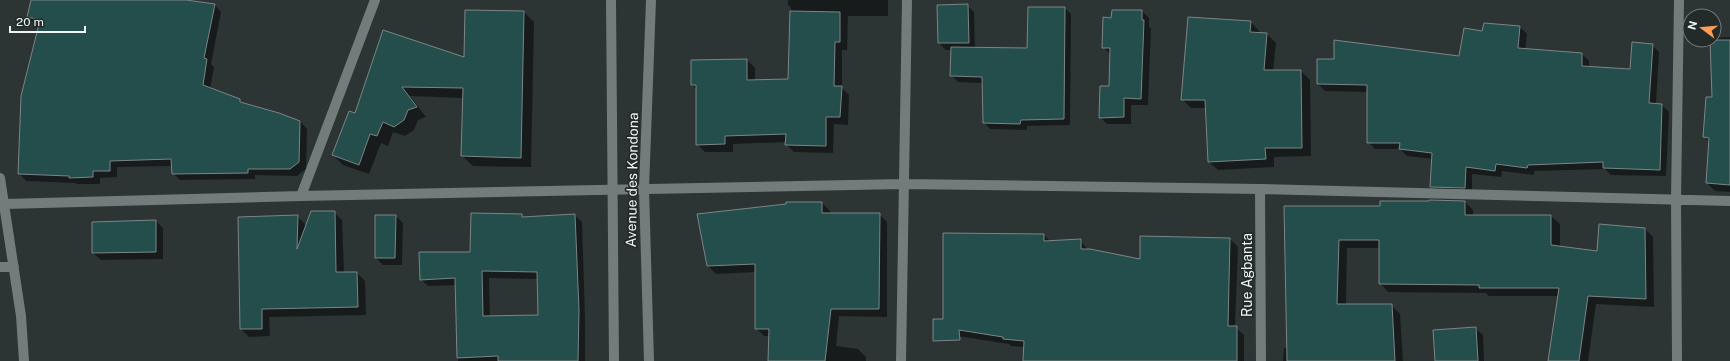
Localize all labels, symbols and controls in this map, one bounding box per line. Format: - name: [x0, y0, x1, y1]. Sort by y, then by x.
- scale bar: [10, 8, 85, 34]
- north arrow: [1682, 8, 1722, 48]
- text: 20 m: [16, 15, 44, 29]
- text: N: [1685, 19, 1699, 31]
- street label: Avenue des Kondona: [623, 112, 641, 248]
- street label: Rue Agbanta: [1239, 233, 1255, 317]

